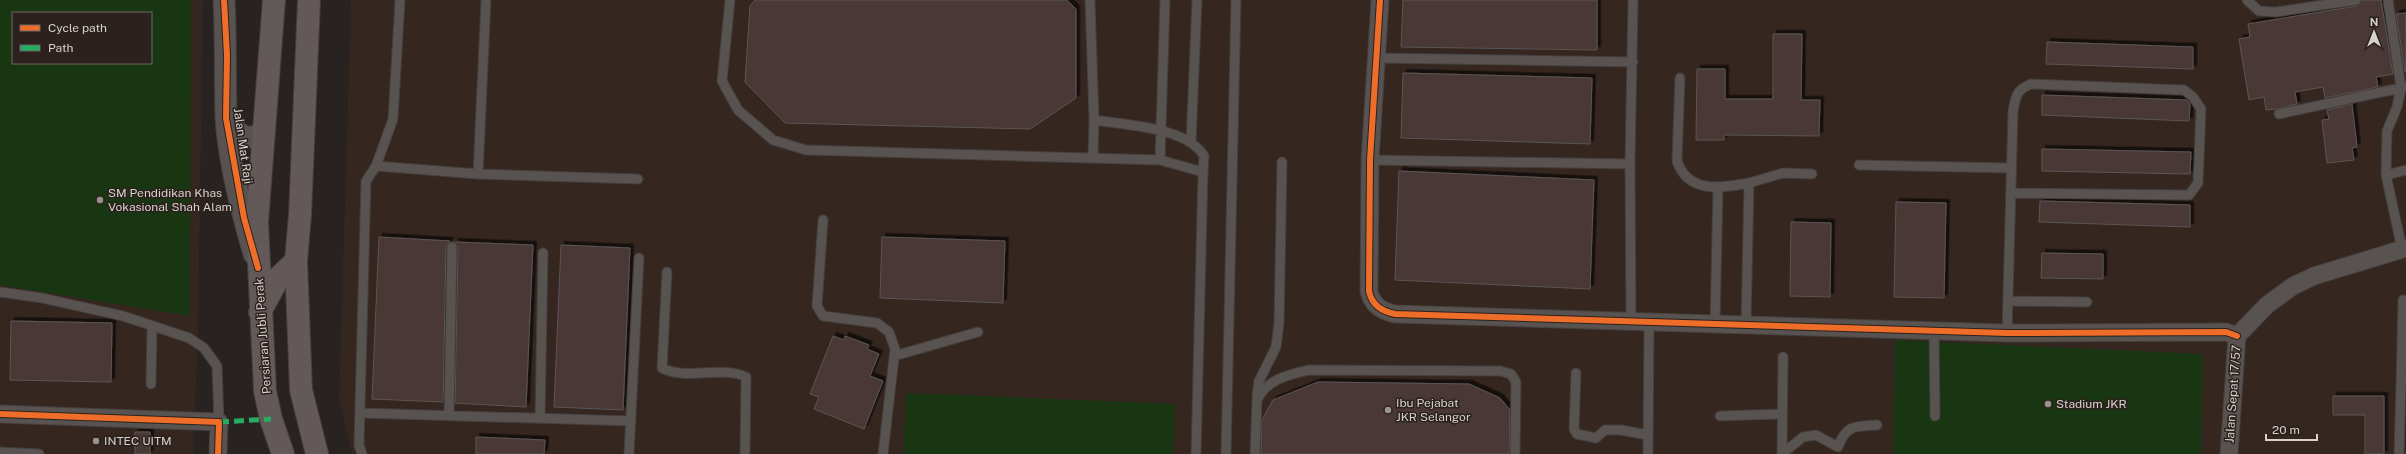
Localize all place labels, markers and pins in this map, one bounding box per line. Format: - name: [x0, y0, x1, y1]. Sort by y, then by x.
- place label: SM Pendidikan Khas Vokasional Shah Alam: [108, 186, 232, 214]
- marker: SM Pendidikan Khas Vokasional Shah Alam: [95, 195, 105, 205]
- place label: Ibu Pejabat JKR Selangor: [1396, 396, 1471, 424]
- place label: Stadium JKR: [2056, 397, 2127, 411]
- marker: Stadium JKR: [2043, 399, 2053, 409]
- marker: Ibu Pejabat JKR Selangor: [1383, 405, 1393, 415]
- place label: INTEC UITM: [104, 434, 172, 448]
- marker: INTEC UITM: [91, 436, 101, 446]

